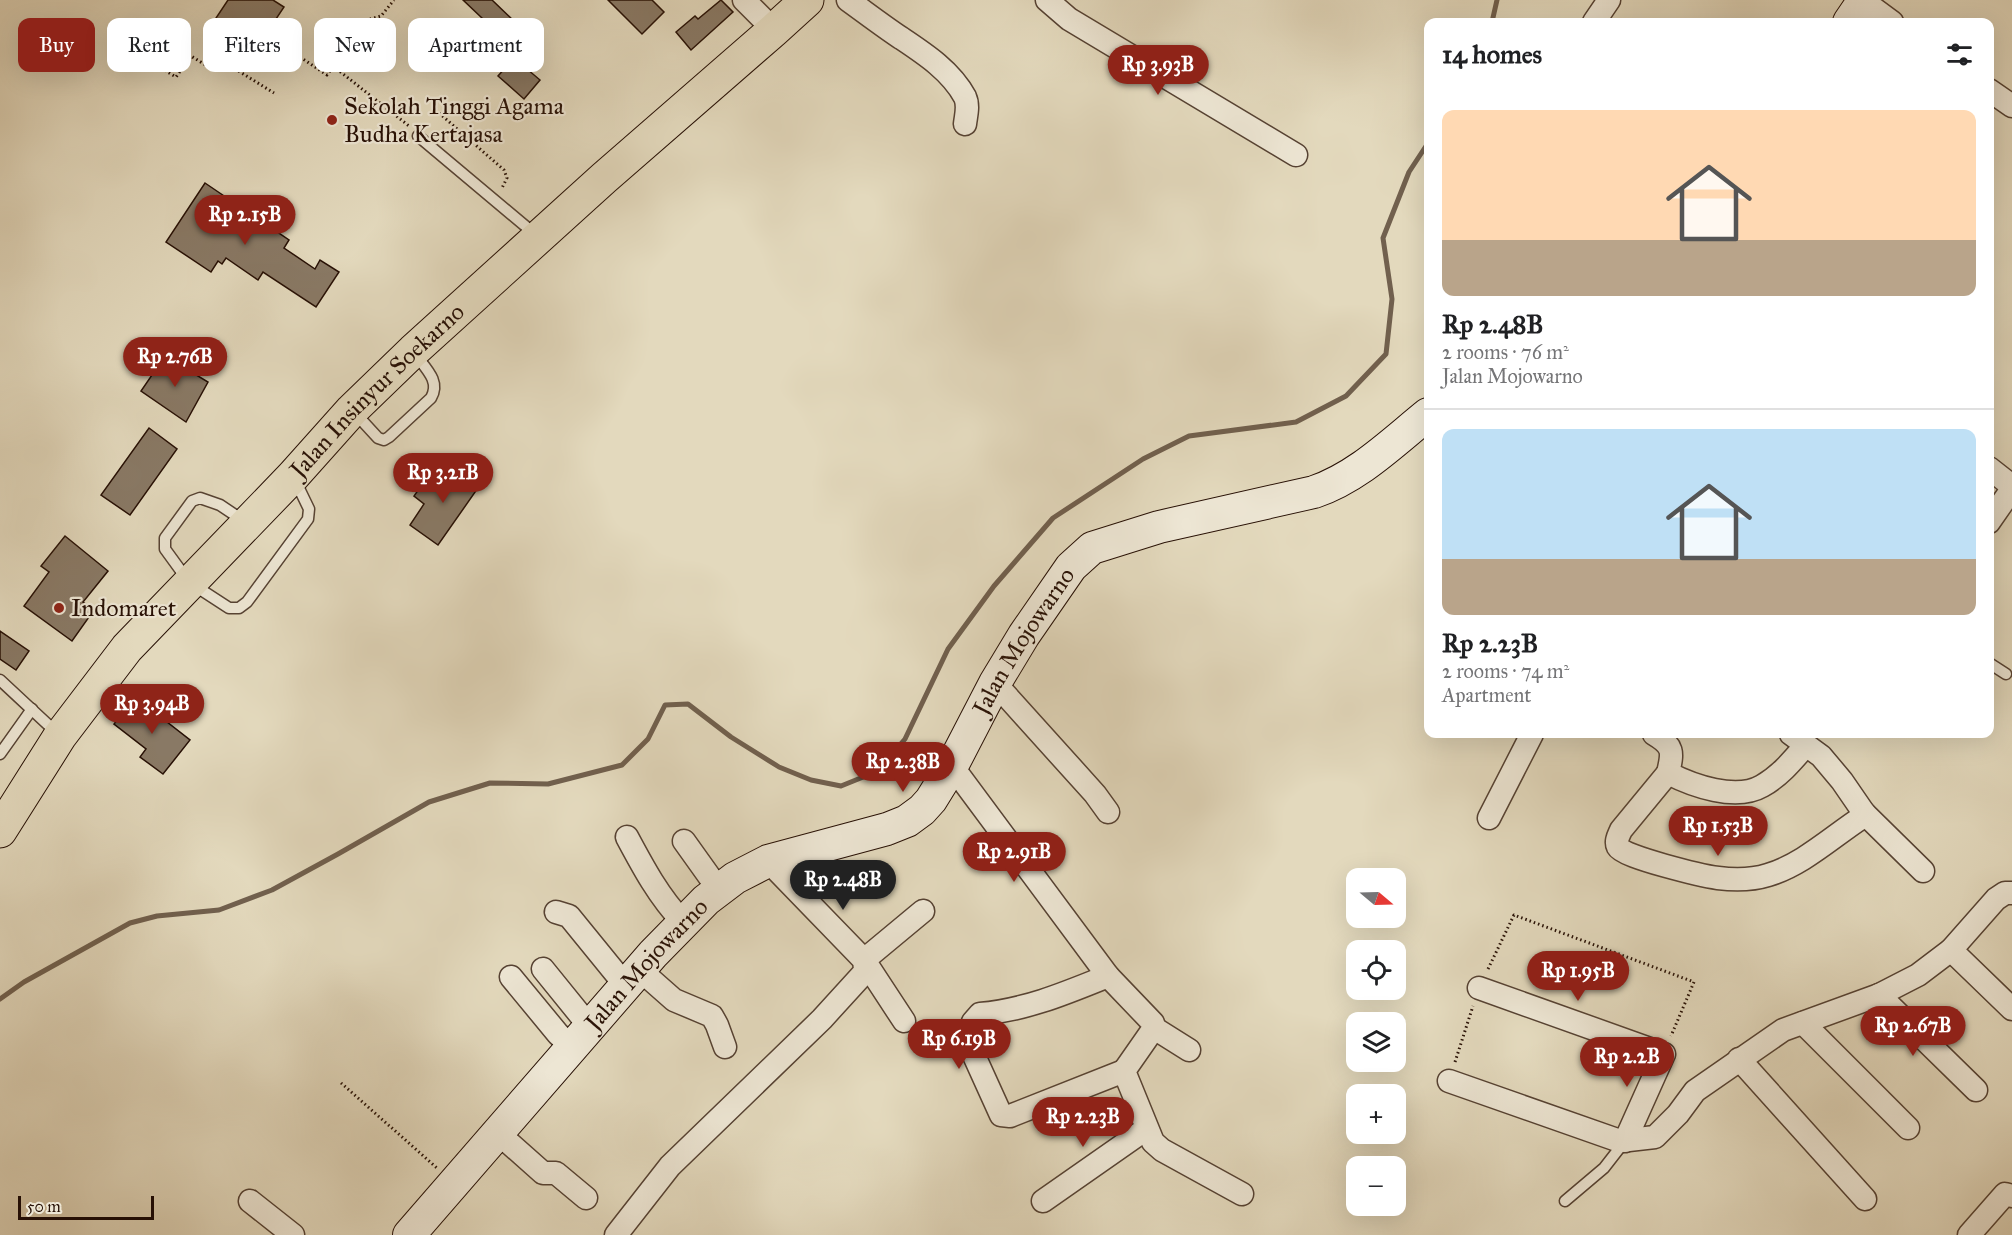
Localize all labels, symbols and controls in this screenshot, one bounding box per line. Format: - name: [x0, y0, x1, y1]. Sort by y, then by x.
- chip: Buy: [18, 18, 95, 72]
- chip: Rent: [107, 18, 191, 72]
- chip: Filters: [203, 18, 302, 72]
- chip: New: [314, 18, 396, 72]
- chip: Apartment: [408, 18, 544, 72]
- text: 14 homes: [1442, 38, 1542, 70]
- icon: filters: [1943, 38, 1976, 71]
- pin: Rp 3.93B: [1096, 45, 1220, 96]
- text: Rp 3.93B: [1122, 52, 1194, 76]
- place label: Sekolah Tinggi Agama Budha Kertajasa: [344, 91, 565, 149]
- marker: Sekolah Tinggi Agama Budha Kertajasa: [325, 113, 339, 127]
- icon: home: [1655, 149, 1763, 257]
- pin: Rp 2.15B: [183, 195, 307, 246]
- text: Rp 2.15B: [208, 202, 282, 226]
- street label: Jalan Insinyur Soekarno: [281, 297, 471, 486]
- text: Rp 2.48B: [1442, 308, 1543, 340]
- pin: Rp 2.76B: [113, 337, 237, 388]
- text: 2 rooms · 76 m²: [1442, 340, 1569, 364]
- text: Rp 2.76B: [137, 344, 213, 368]
- text: Jalan Mojowarno: [1442, 364, 1583, 388]
- pin: Rp 3.21B: [381, 453, 505, 504]
- text: Rp 3.21B: [407, 460, 479, 484]
- icon: home: [1655, 468, 1763, 576]
- street label: Jalan Mojowarno: [965, 562, 1081, 723]
- place label: Indomaret: [71, 593, 177, 623]
- marker: Indomaret: [52, 601, 66, 615]
- text: Rp 2.23B: [1442, 627, 1538, 659]
- text: 2 rooms · 74 m²: [1442, 659, 1569, 683]
- text: Apartment: [1442, 683, 1531, 707]
- pin: Rp 3.94B: [90, 684, 214, 735]
- text: Rp 3.94B: [114, 691, 190, 715]
- pin: Rp 2.38B: [841, 742, 965, 793]
- text: Rp 2.38B: [866, 749, 940, 773]
- pin: Rp 1.53B: [1656, 806, 1780, 857]
- text: Rp 1.53B: [1683, 813, 1753, 837]
- pin: Rp 2.91B: [952, 832, 1076, 883]
- text: Rp 2.91B: [977, 839, 1051, 863]
- pin: Rp 2.48B: [781, 860, 905, 911]
- text: Rp 2.48B: [804, 867, 882, 891]
- north arrow: [1346, 868, 1406, 928]
- map controls: [1346, 868, 1406, 1216]
- street label: Jalan Mojowarno: [576, 892, 714, 1039]
- button: locate: [1346, 940, 1406, 1000]
- pin: Rp 1.95B: [1516, 951, 1640, 1002]
- text: Rp 1.95B: [1541, 958, 1615, 982]
- pin: Rp 2.67B: [1851, 1006, 1975, 1057]
- button: layers: [1346, 1012, 1406, 1072]
- text: Rp 2.67B: [1875, 1013, 1951, 1037]
- pin: Rp 6.19B: [897, 1019, 1021, 1070]
- text: Rp 6.19B: [922, 1026, 996, 1050]
- pin: Rp 2.2B: [1572, 1037, 1682, 1088]
- text: Rp 2.2B: [1594, 1044, 1660, 1068]
- button: +: [1346, 1084, 1406, 1144]
- pin: Rp 2.23B: [1021, 1097, 1145, 1148]
- text: Rp 2.23B: [1046, 1104, 1120, 1128]
- button: −: [1346, 1156, 1406, 1216]
- scale bar: [18, 1193, 154, 1220]
- text: 50 m: [27, 1197, 61, 1216]

